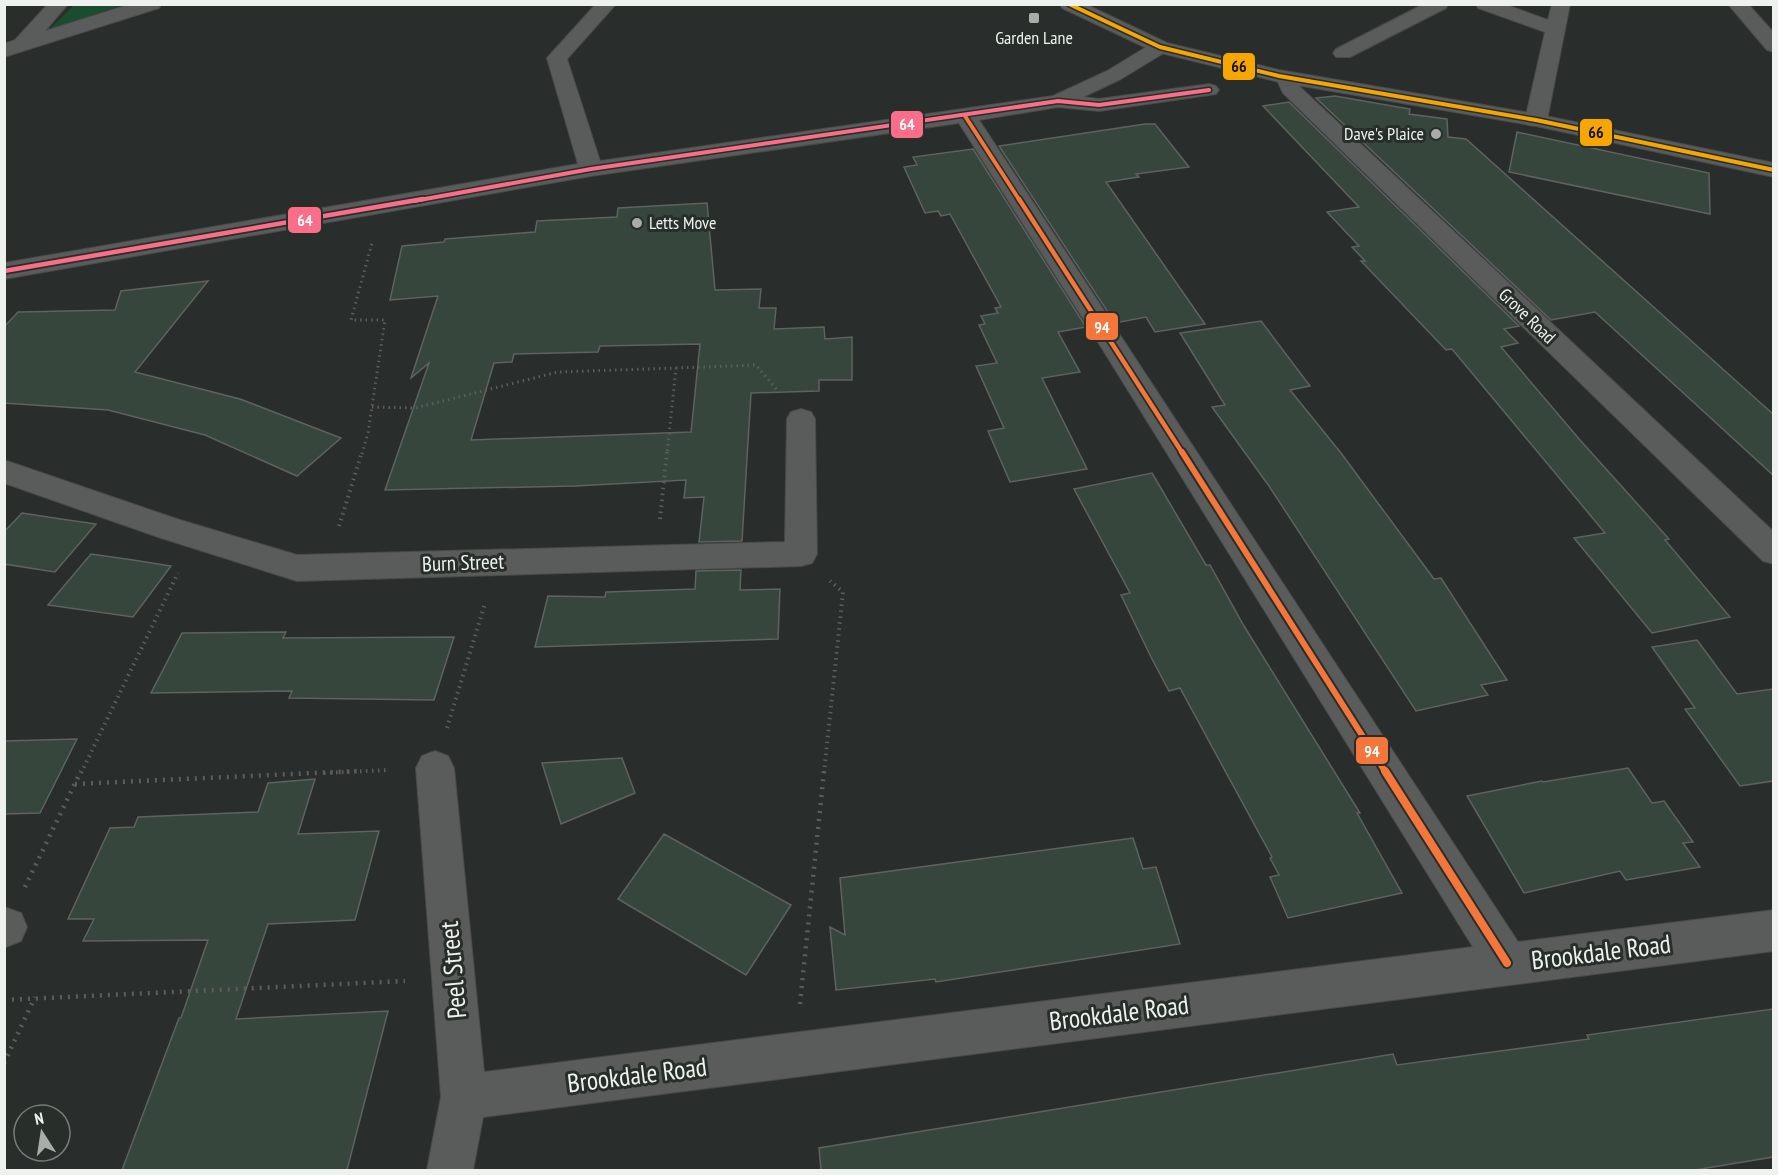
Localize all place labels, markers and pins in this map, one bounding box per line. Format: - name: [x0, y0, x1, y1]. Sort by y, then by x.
- marker: Garden Lane: [1027, 11, 1041, 25]
- place label: Garden Lane: [995, 26, 1073, 49]
- place label: Dave's Plaice: [1344, 122, 1424, 145]
- marker: Dave's Plaice: [1429, 127, 1443, 141]
- place label: Letts Move: [649, 211, 716, 234]
- marker: Letts Move: [630, 216, 644, 230]

